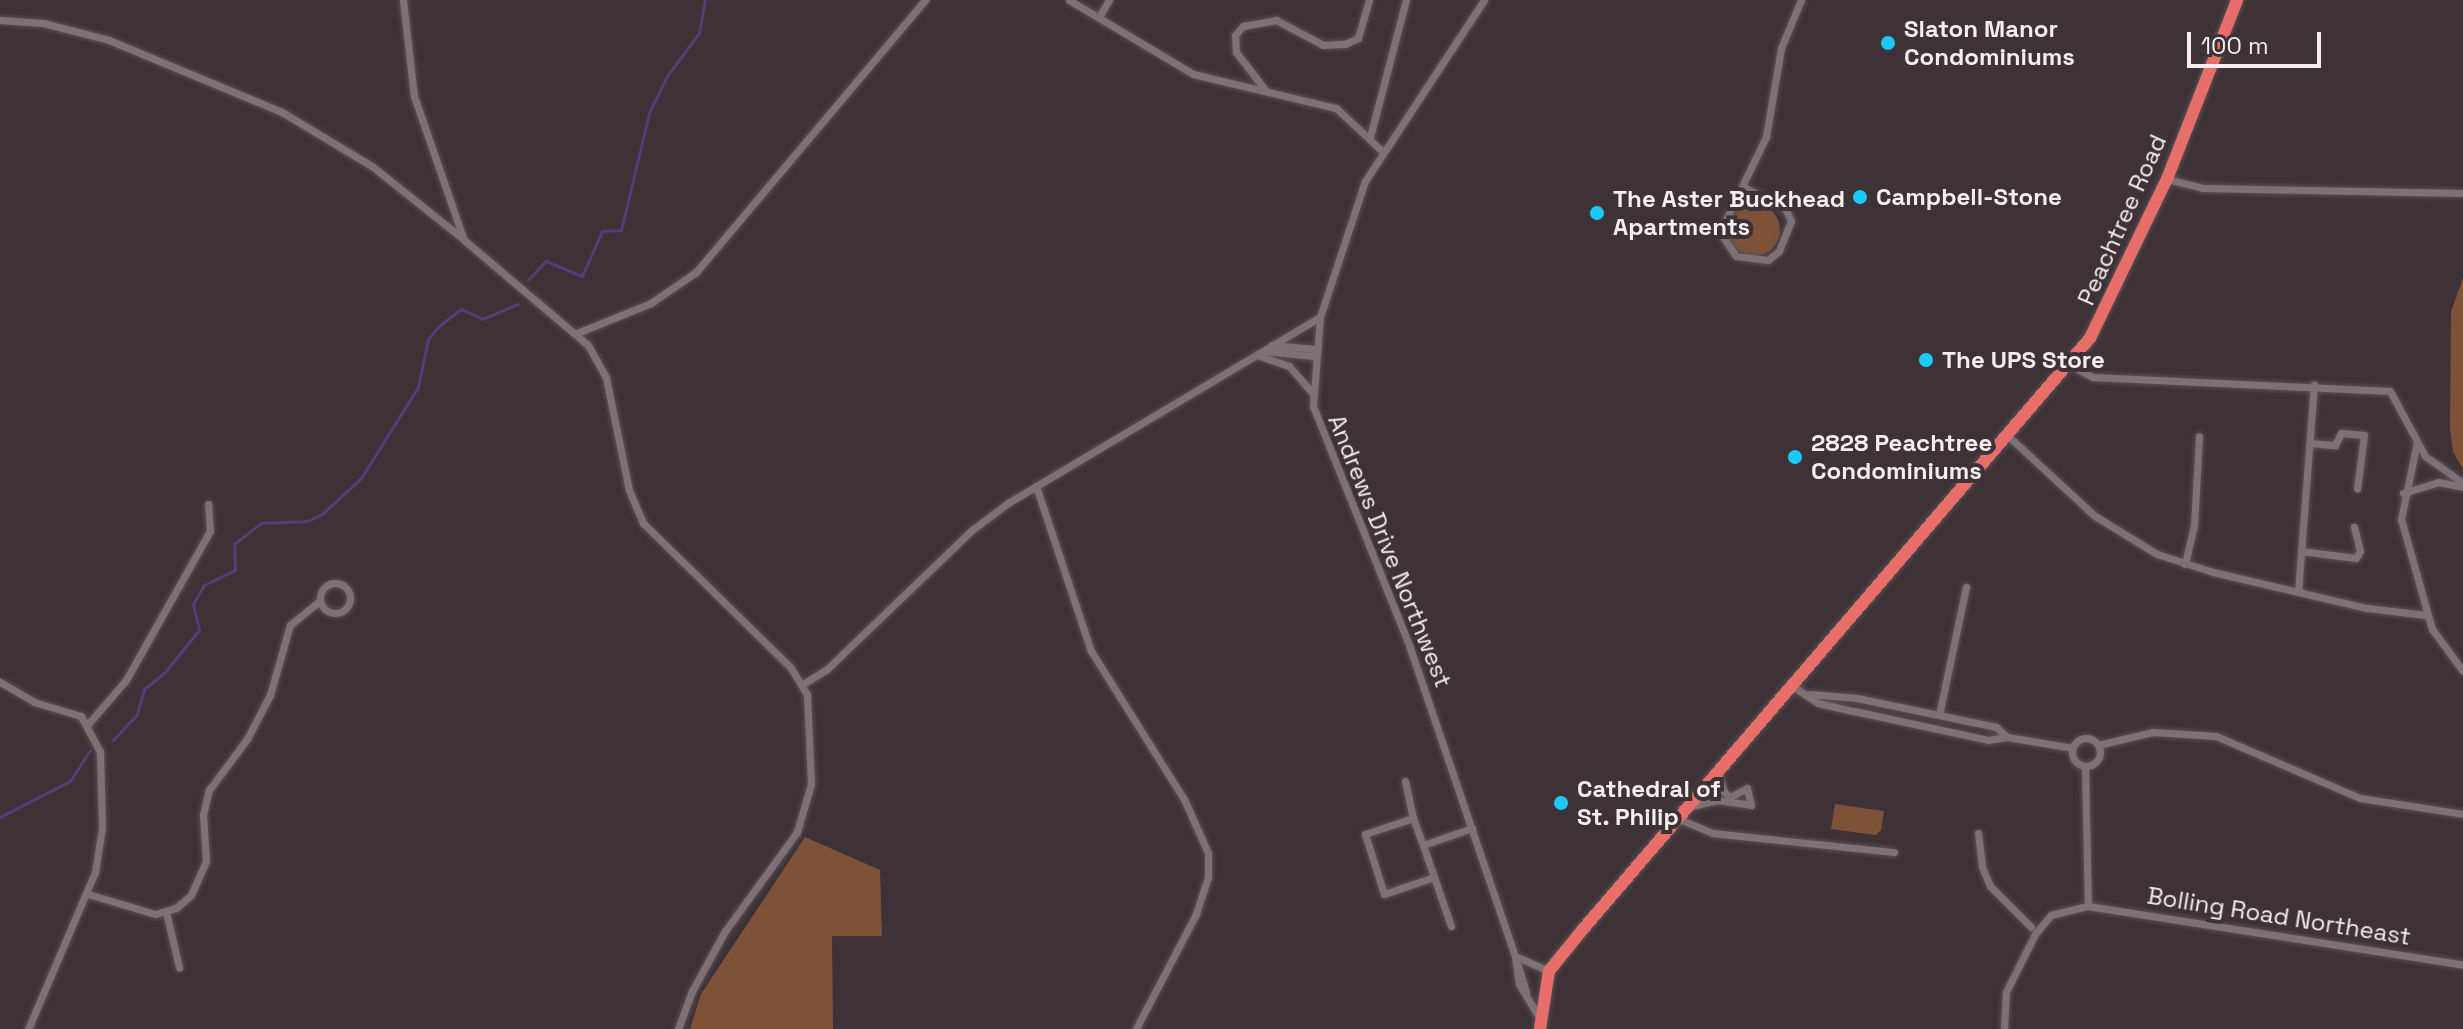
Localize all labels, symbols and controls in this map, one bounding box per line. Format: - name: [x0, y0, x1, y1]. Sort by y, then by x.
- place label: Slaton Manor Condominiums: [1904, 15, 2075, 71]
- scale bar: [2191, 16, 2325, 66]
- text: 100 m: [2201, 30, 2269, 61]
- marker: Slaton Manor Condominiums: [1879, 34, 1897, 52]
- street label: Peachtree Road: [2072, 130, 2172, 310]
- place label: Campbell-Stone: [1876, 183, 2062, 211]
- place label: The Aster Buckhead Apartments: [1613, 185, 1845, 241]
- marker: Campbell-Stone: [1851, 188, 1869, 206]
- marker: The Aster Buckhead Apartments: [1588, 204, 1606, 222]
- place label: The UPS Store: [1942, 346, 2105, 374]
- marker: The UPS Store: [1917, 351, 1935, 369]
- street label: Andrews Drive Northwest: [1322, 410, 1458, 692]
- place label: 2828 Peachtree Condominiums: [1811, 429, 1992, 485]
- marker: 2828 Peachtree Condominiums: [1786, 448, 1804, 466]
- place label: Cathedral of St. Philip: [1577, 775, 1721, 831]
- marker: Cathedral of St. Philip: [1552, 794, 1570, 812]
- street label: Bolling Road Northeast: [2145, 881, 2413, 951]

